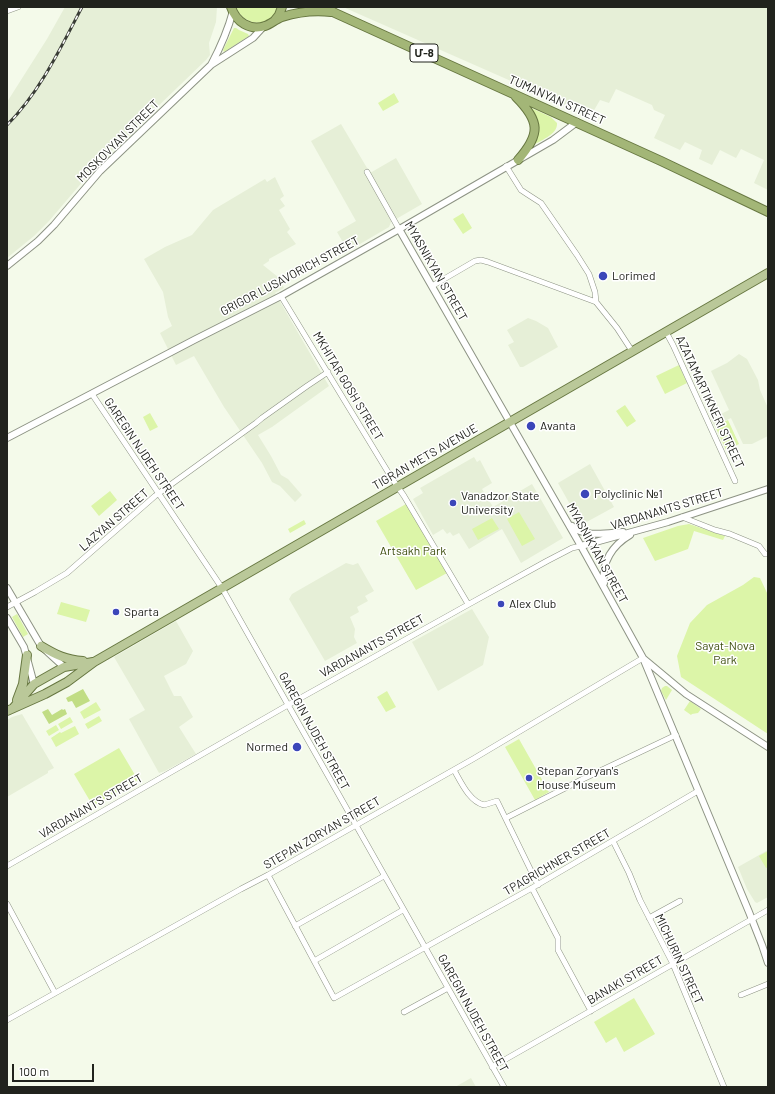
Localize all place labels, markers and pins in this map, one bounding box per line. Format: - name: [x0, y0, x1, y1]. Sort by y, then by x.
- place label: Lorimed: [612, 269, 656, 283]
- marker: Lorimed: [597, 270, 609, 282]
- place label: Avanta: [540, 419, 576, 433]
- marker: Avanta: [525, 420, 537, 432]
- place label: Polyclinic №1: [594, 487, 663, 501]
- marker: Polyclinic №1: [579, 488, 591, 500]
- place label: Vanadzor State University: [461, 489, 539, 517]
- marker: Vanadzor State University: [448, 498, 458, 508]
- place label: Alex Club: [509, 597, 556, 611]
- marker: Alex Club: [496, 599, 506, 609]
- place label: Sparta: [124, 605, 159, 619]
- marker: Sparta: [111, 607, 121, 617]
- place label: Normed: [246, 740, 288, 754]
- marker: Normed: [291, 741, 303, 753]
- place label: Stepan Zoryan's House Museum: [537, 764, 619, 792]
- marker: Stepan Zoryan's House Museum: [524, 773, 534, 783]

